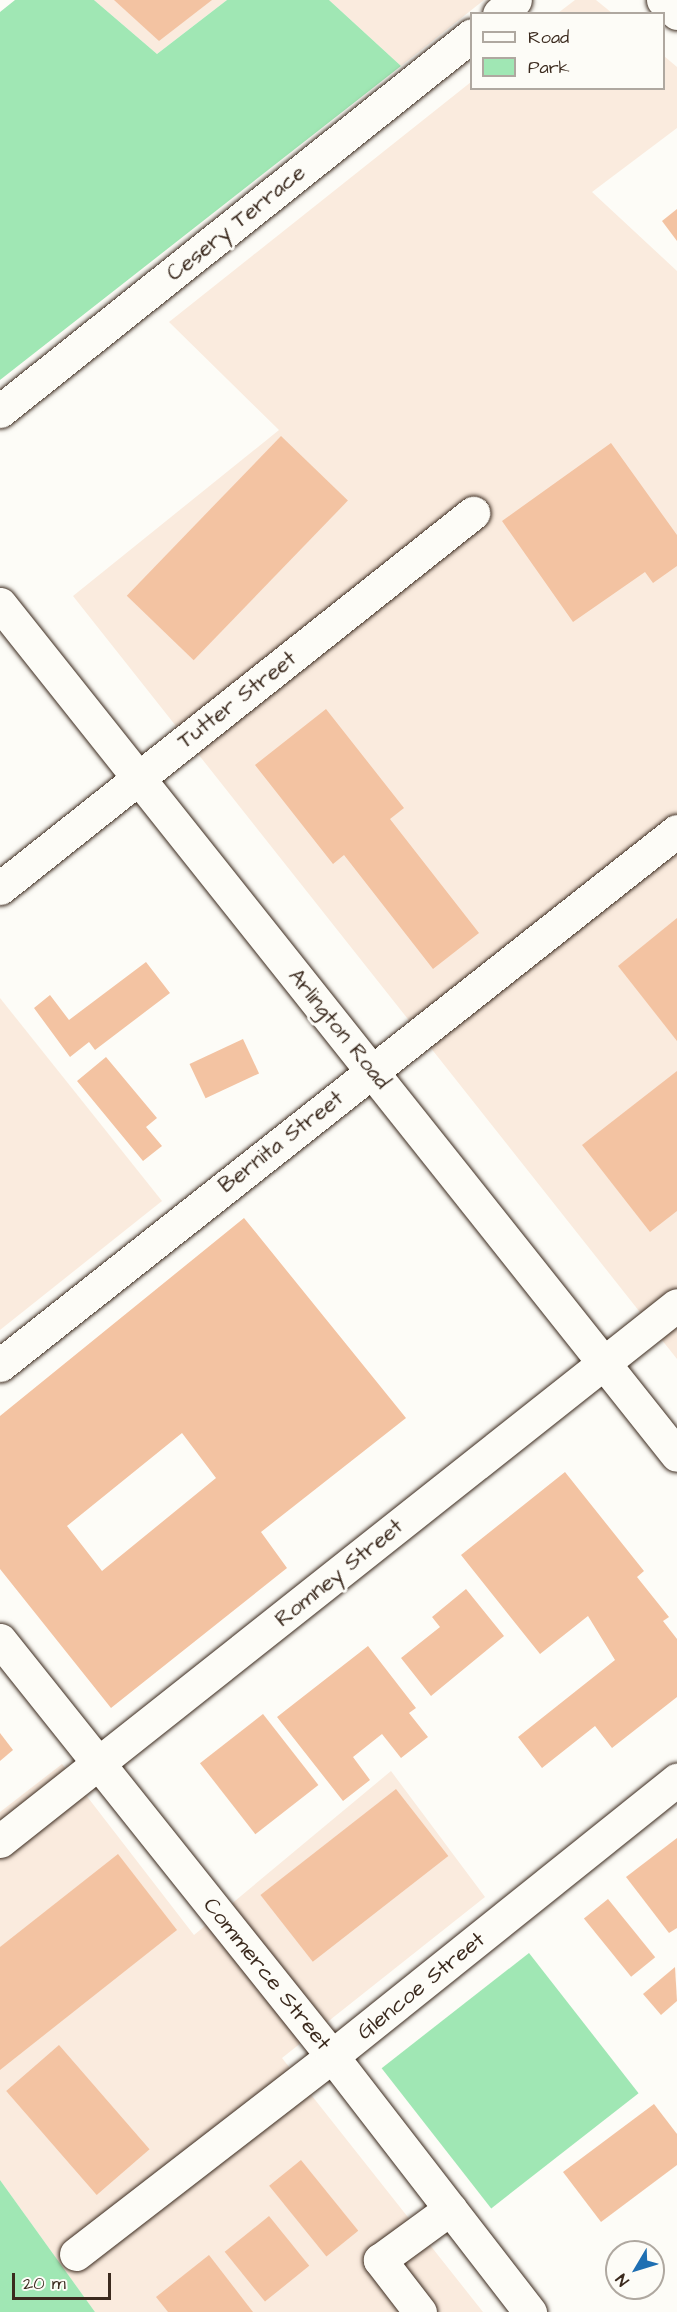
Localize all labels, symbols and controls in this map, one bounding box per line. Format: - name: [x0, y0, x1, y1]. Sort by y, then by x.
- legend: [470, 12, 665, 90]
- text: Road: [528, 25, 569, 50]
- text: Park: [528, 55, 570, 80]
- street label: Cesery Terrace: [161, 159, 311, 287]
- street label: Tutter Street: [172, 645, 302, 755]
- street label: Arlington Road: [282, 964, 396, 1094]
- street label: Bernita Street: [213, 1085, 349, 1199]
- street label: Romney Street: [270, 1513, 408, 1633]
- street label: Commerce Street: [197, 1892, 337, 2056]
- street label: Glencoe Street: [352, 1927, 490, 2045]
- north arrow: [605, 2240, 665, 2300]
- scale bar: [15, 2261, 114, 2299]
- text: N: [611, 2269, 634, 2291]
- text: 20 m: [23, 2271, 66, 2296]

